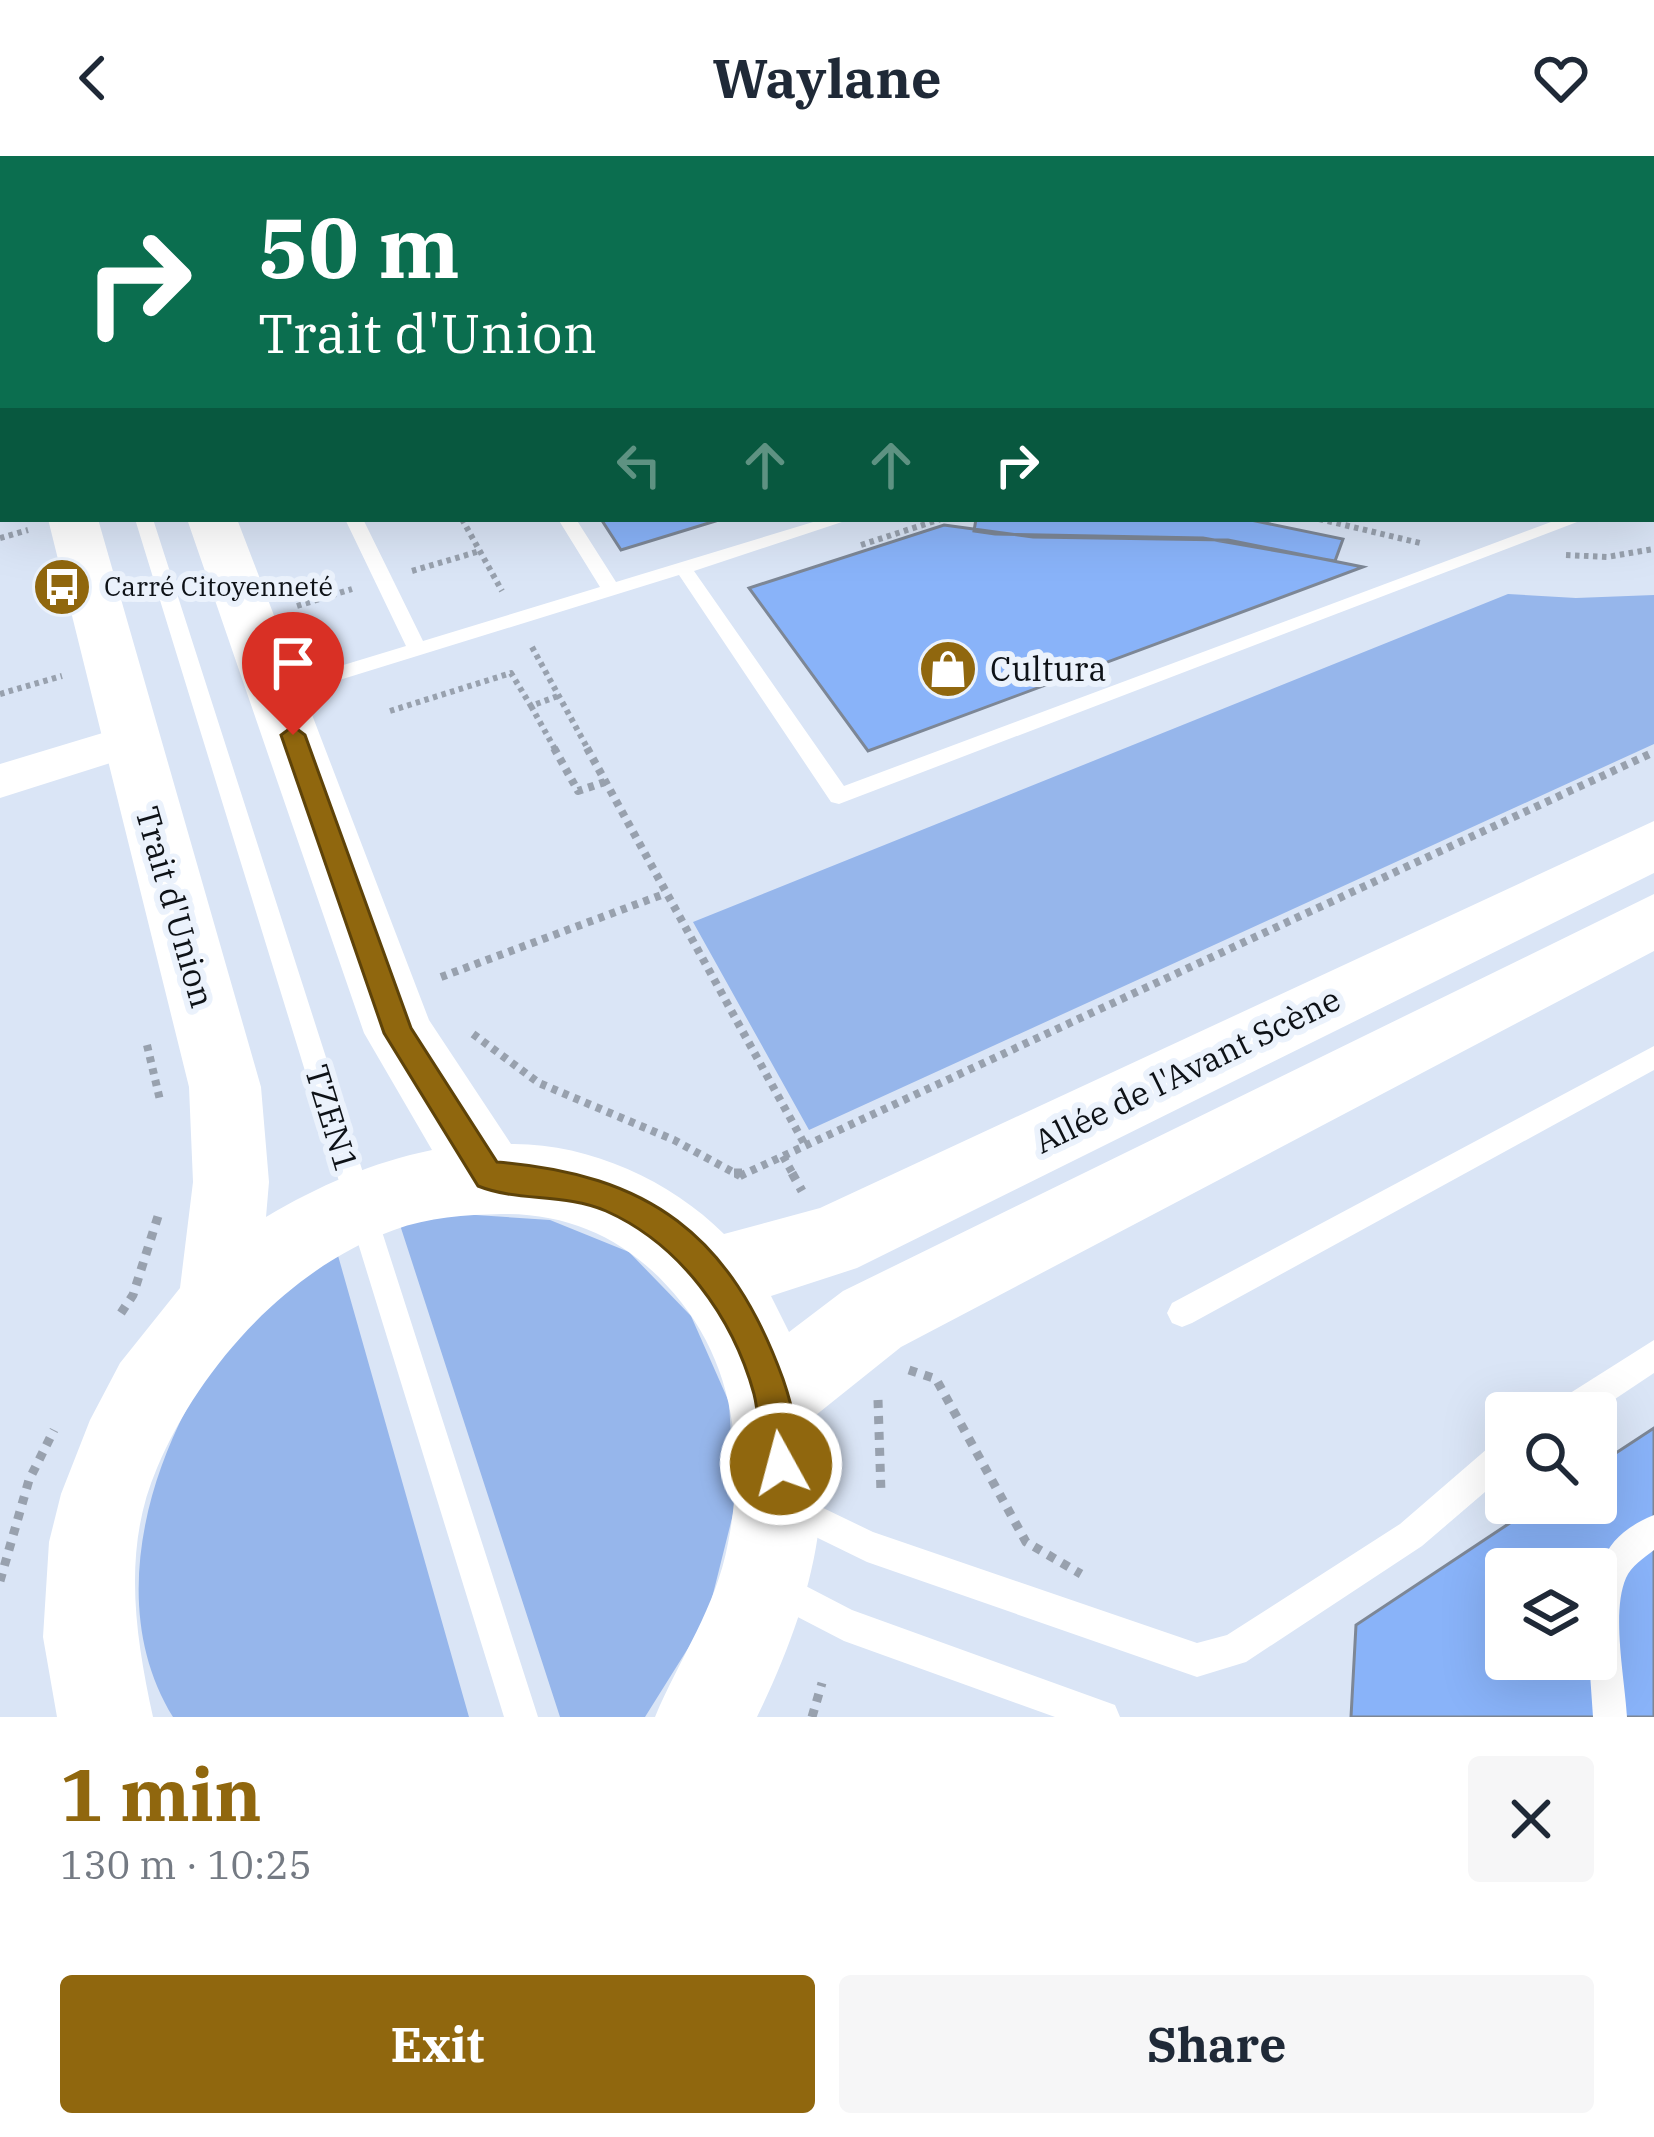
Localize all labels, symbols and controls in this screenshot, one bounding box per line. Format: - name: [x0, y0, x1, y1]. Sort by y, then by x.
- text: Waylane: [713, 43, 941, 113]
- icon: back: [60, 45, 126, 111]
- icon: heart: [1528, 45, 1594, 111]
- text: 50 m: [258, 192, 460, 301]
- icon: right: [60, 204, 216, 360]
- text: Trait d'Union: [258, 298, 597, 368]
- icon: left: [606, 432, 672, 498]
- icon: ahead: [732, 432, 798, 498]
- icon: ahead: [858, 432, 924, 498]
- icon: right: [984, 432, 1050, 498]
- bus stop icon: Carré Citoyenneté: [31, 556, 93, 618]
- place label: Carré Citoyenneté: [104, 568, 333, 603]
- pin: [242, 612, 344, 735]
- icon: arrive: [260, 630, 326, 696]
- shop icon: Cultura: [917, 638, 979, 700]
- place label: Cultura: [990, 647, 1106, 690]
- street label: Trait d'Union: [126, 801, 225, 1012]
- street label: Allée de l'Avant Scène: [1027, 977, 1347, 1162]
- street label: TZEN1: [296, 1059, 369, 1176]
- map controls: [1485, 1392, 1617, 1680]
- button: search: [1485, 1392, 1617, 1524]
- position arrow: [718, 1401, 844, 1527]
- button: layers: [1485, 1548, 1617, 1680]
- text: 1 min: [60, 1747, 262, 1841]
- button: close: [1468, 1756, 1594, 1882]
- text: 130 m · 10:25: [60, 1839, 312, 1890]
- button: Exit: [60, 1975, 815, 2113]
- button: Share: [839, 1975, 1594, 2113]

